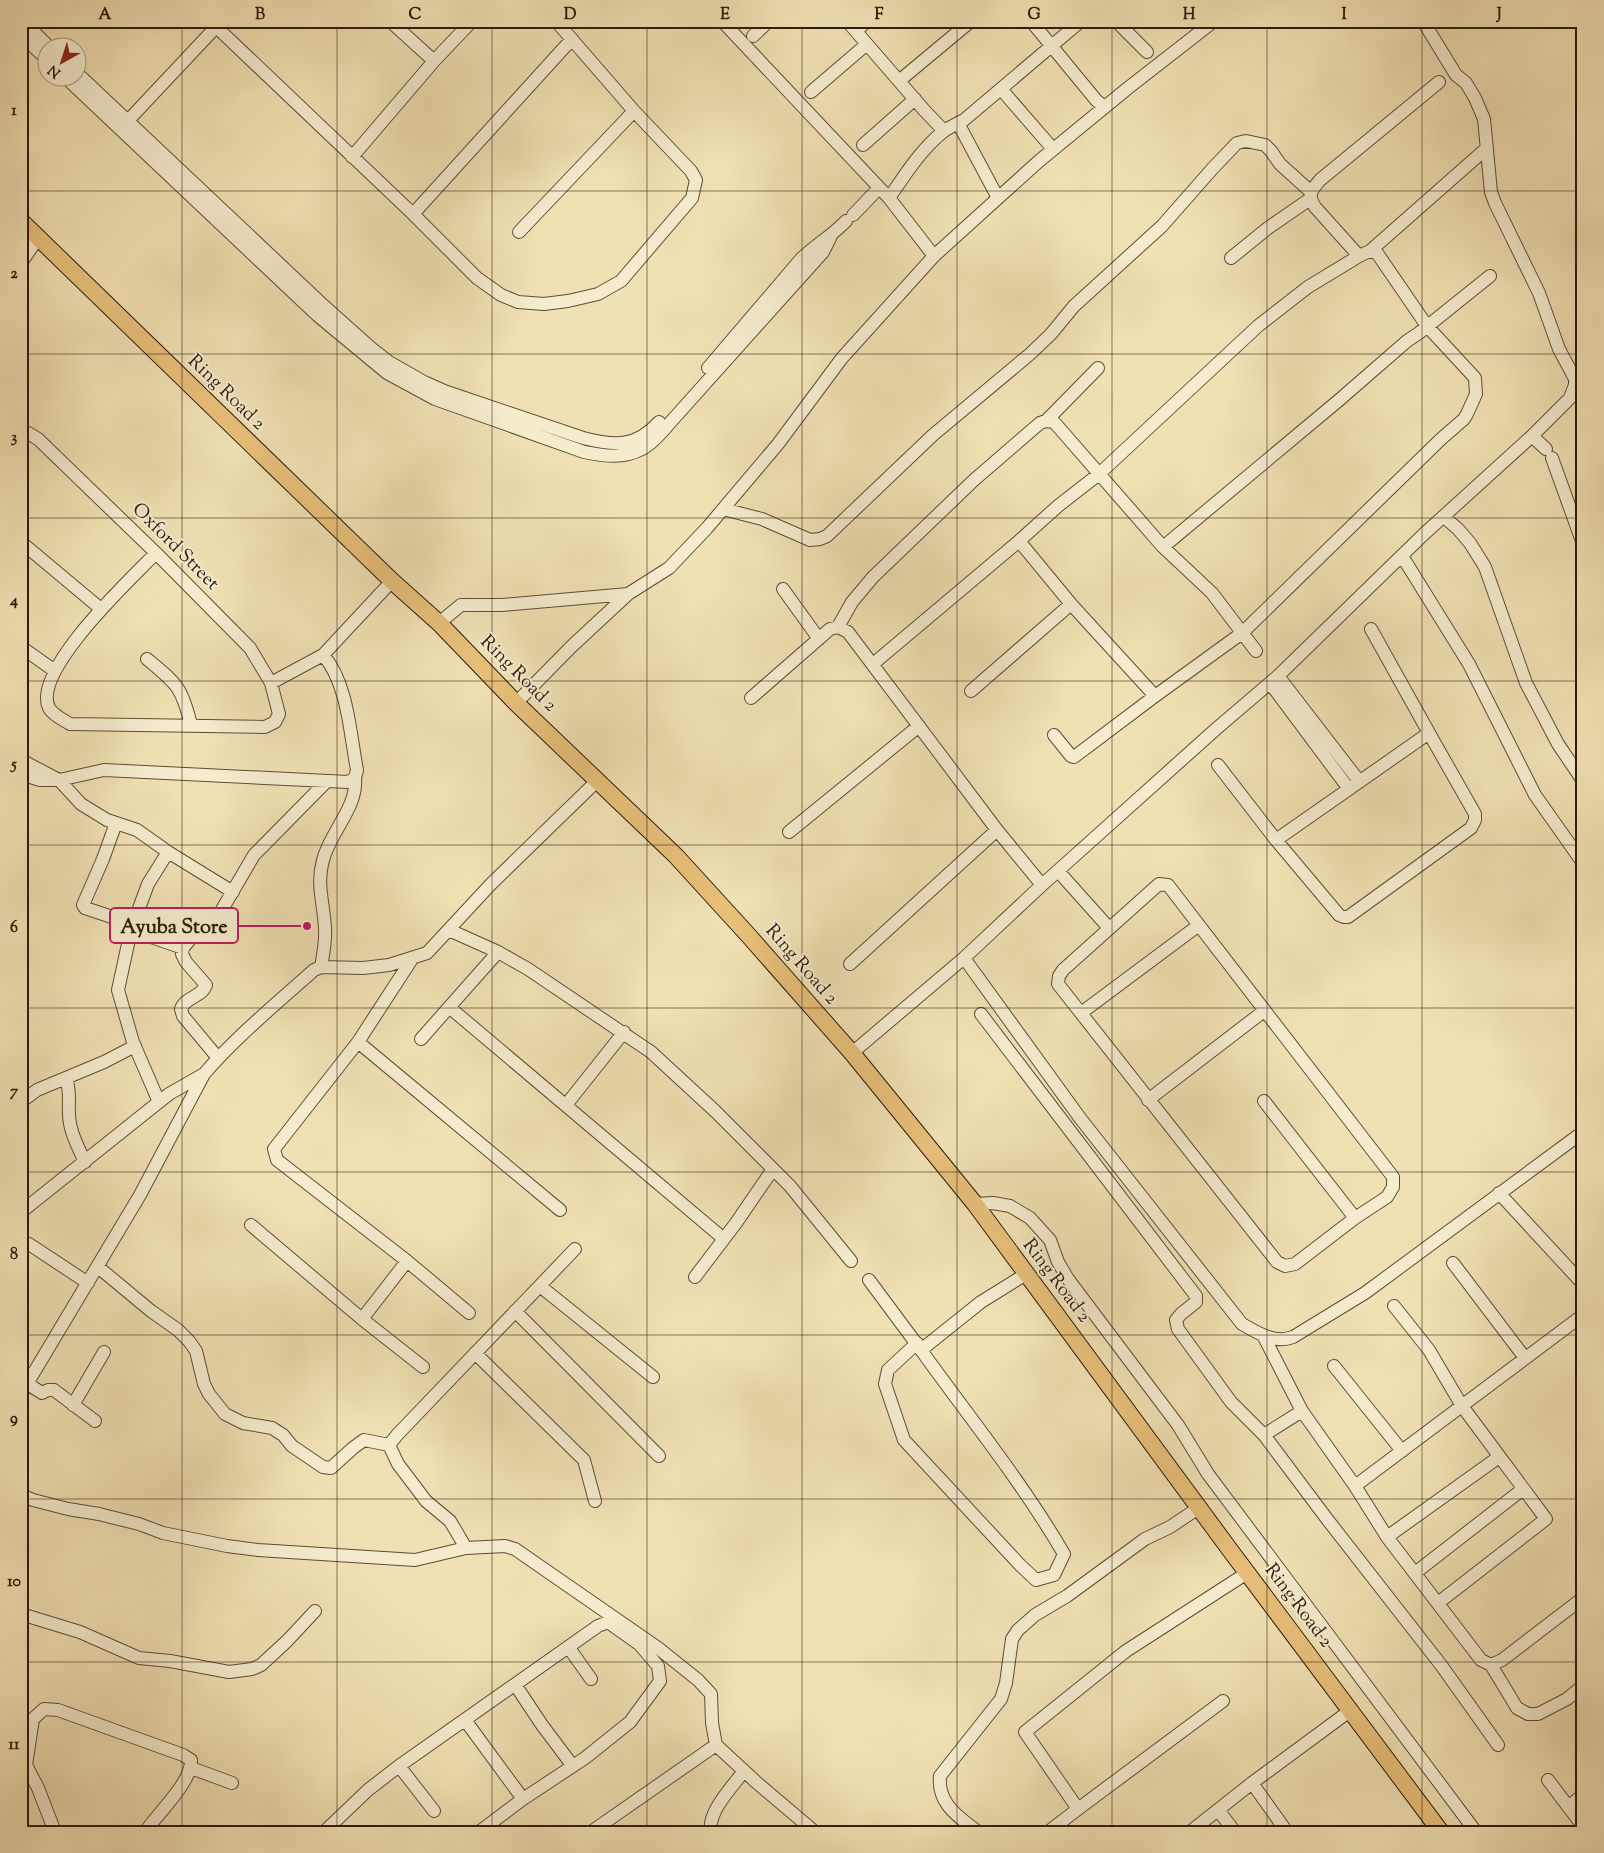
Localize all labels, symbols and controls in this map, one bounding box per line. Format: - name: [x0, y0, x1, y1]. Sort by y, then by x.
- text: A: [99, 4, 112, 27]
- text: B: [255, 4, 265, 27]
- text: C: [409, 4, 422, 27]
- text: D: [564, 4, 577, 27]
- text: E: [720, 4, 730, 27]
- text: F: [875, 4, 884, 27]
- text: G: [1027, 4, 1041, 27]
- text: H: [1183, 4, 1196, 27]
- text: I: [1341, 4, 1347, 27]
- text: J: [1495, 4, 1502, 27]
- north arrow: [38, 38, 88, 88]
- text: N: [44, 59, 66, 82]
- text: 1: [11, 100, 17, 123]
- text: 2: [10, 263, 18, 286]
- street label: Ring Road 2: [181, 349, 271, 437]
- text: 3: [11, 427, 18, 450]
- street label: Oxford Street: [125, 497, 225, 597]
- text: 4: [9, 590, 18, 613]
- street label: Ring Road 2: [473, 629, 563, 719]
- text: 5: [9, 754, 17, 777]
- callout: Ayuba Store: [110, 908, 238, 943]
- text: Ayuba Store: [120, 914, 228, 943]
- text: 6: [10, 917, 18, 940]
- street label: Ring Road 2: [758, 919, 844, 1011]
- text: 7: [10, 1081, 19, 1104]
- street label: Ring Road 2: [1015, 1233, 1097, 1329]
- text: 8: [10, 1244, 18, 1267]
- text: 9: [10, 1408, 18, 1431]
- street label: Ring Road 2: [1257, 1558, 1339, 1654]
- text: 10: [7, 1571, 21, 1594]
- text: 11: [9, 1734, 20, 1757]

